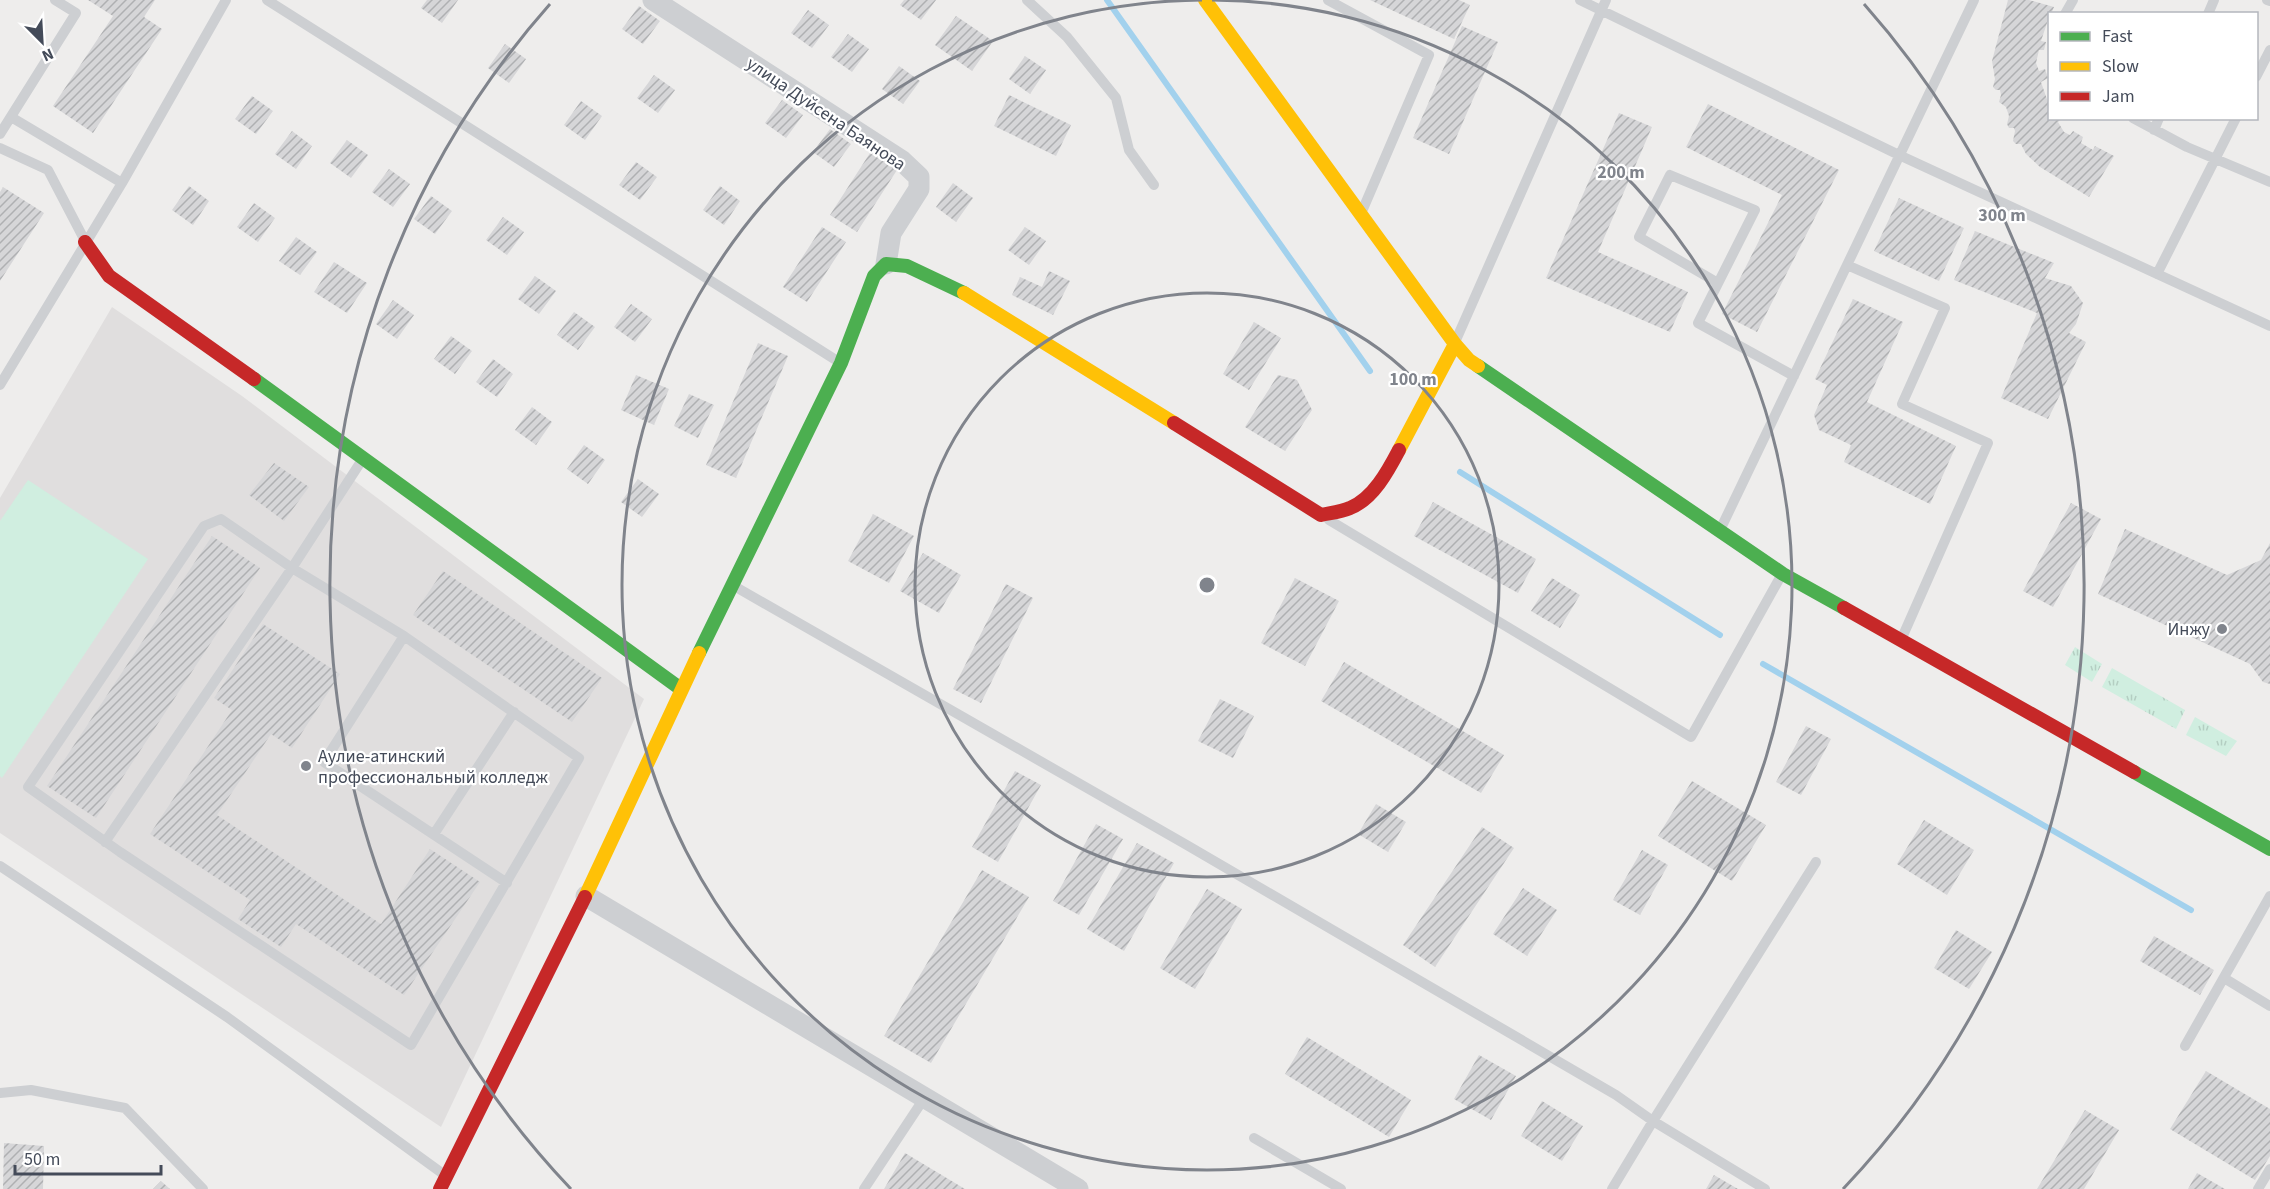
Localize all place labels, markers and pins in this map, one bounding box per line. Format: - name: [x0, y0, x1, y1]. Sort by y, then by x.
- centre of rings: [1197, 575, 1217, 595]
- place label: Инжу: [2167, 617, 2211, 642]
- marker: Инжу: [2215, 622, 2229, 636]
- place label: Аулие-атинский профессиональный колледж: [318, 744, 549, 790]
- marker: Аулие-атинский профессиональный колледж: [299, 759, 313, 773]

